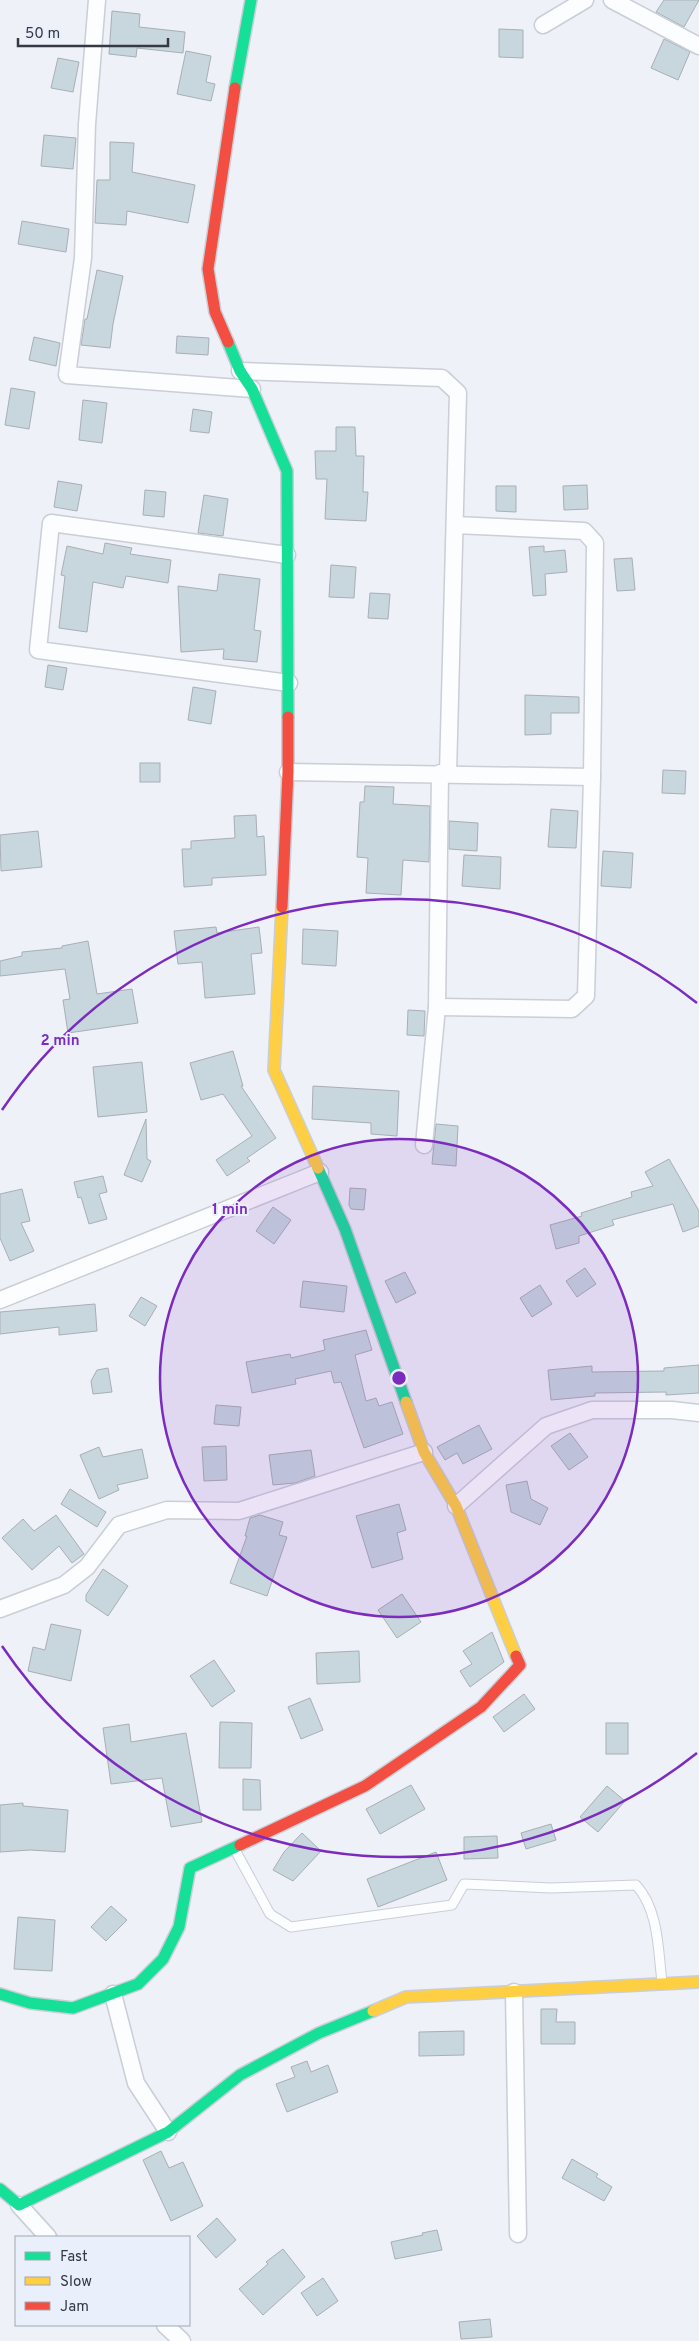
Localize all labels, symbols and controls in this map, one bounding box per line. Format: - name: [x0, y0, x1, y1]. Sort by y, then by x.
- scale bar: [18, 15, 168, 47]
- text: 50 m: [25, 25, 60, 44]
- text: 2 min: [40, 1032, 80, 1051]
- text: 1 min: [212, 1201, 248, 1220]
- centre of rings: [390, 1369, 408, 1387]
- legend: [15, 2236, 190, 2326]
- text: Fast: [60, 2248, 88, 2267]
- text: Slow: [60, 2273, 92, 2292]
- text: Jam: [60, 2298, 89, 2317]

